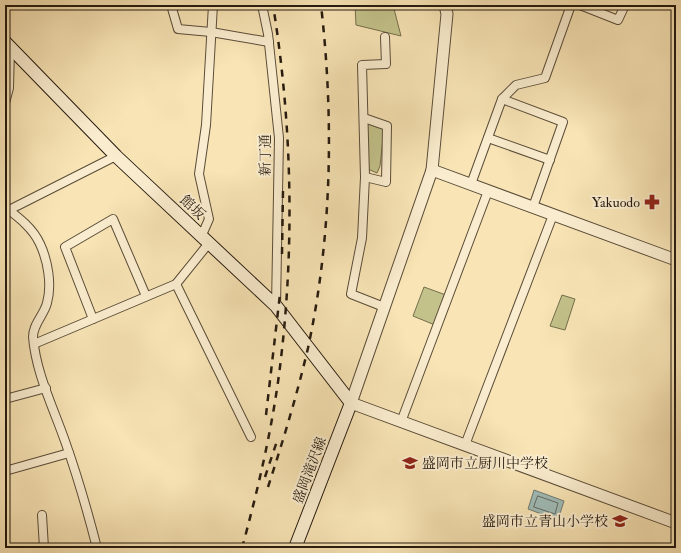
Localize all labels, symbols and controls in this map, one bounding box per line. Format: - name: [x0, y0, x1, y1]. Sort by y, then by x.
- street label: 新丁通: [257, 134, 274, 176]
- street label: 館坂: [177, 192, 209, 223]
- pharmacy icon: Yakuodo: [643, 193, 661, 211]
- place label: Yakuodo: [592, 194, 640, 211]
- street label: 盛岡滝沢線: [289, 434, 330, 506]
- school or university icon: 盛岡市立厨川中学校: [401, 454, 419, 472]
- place label: 盛岡市立厨川中学校: [422, 455, 548, 472]
- school or university icon: 盛岡市立青山小学校: [611, 512, 629, 530]
- place label: 盛岡市立青山小学校: [482, 513, 608, 530]

